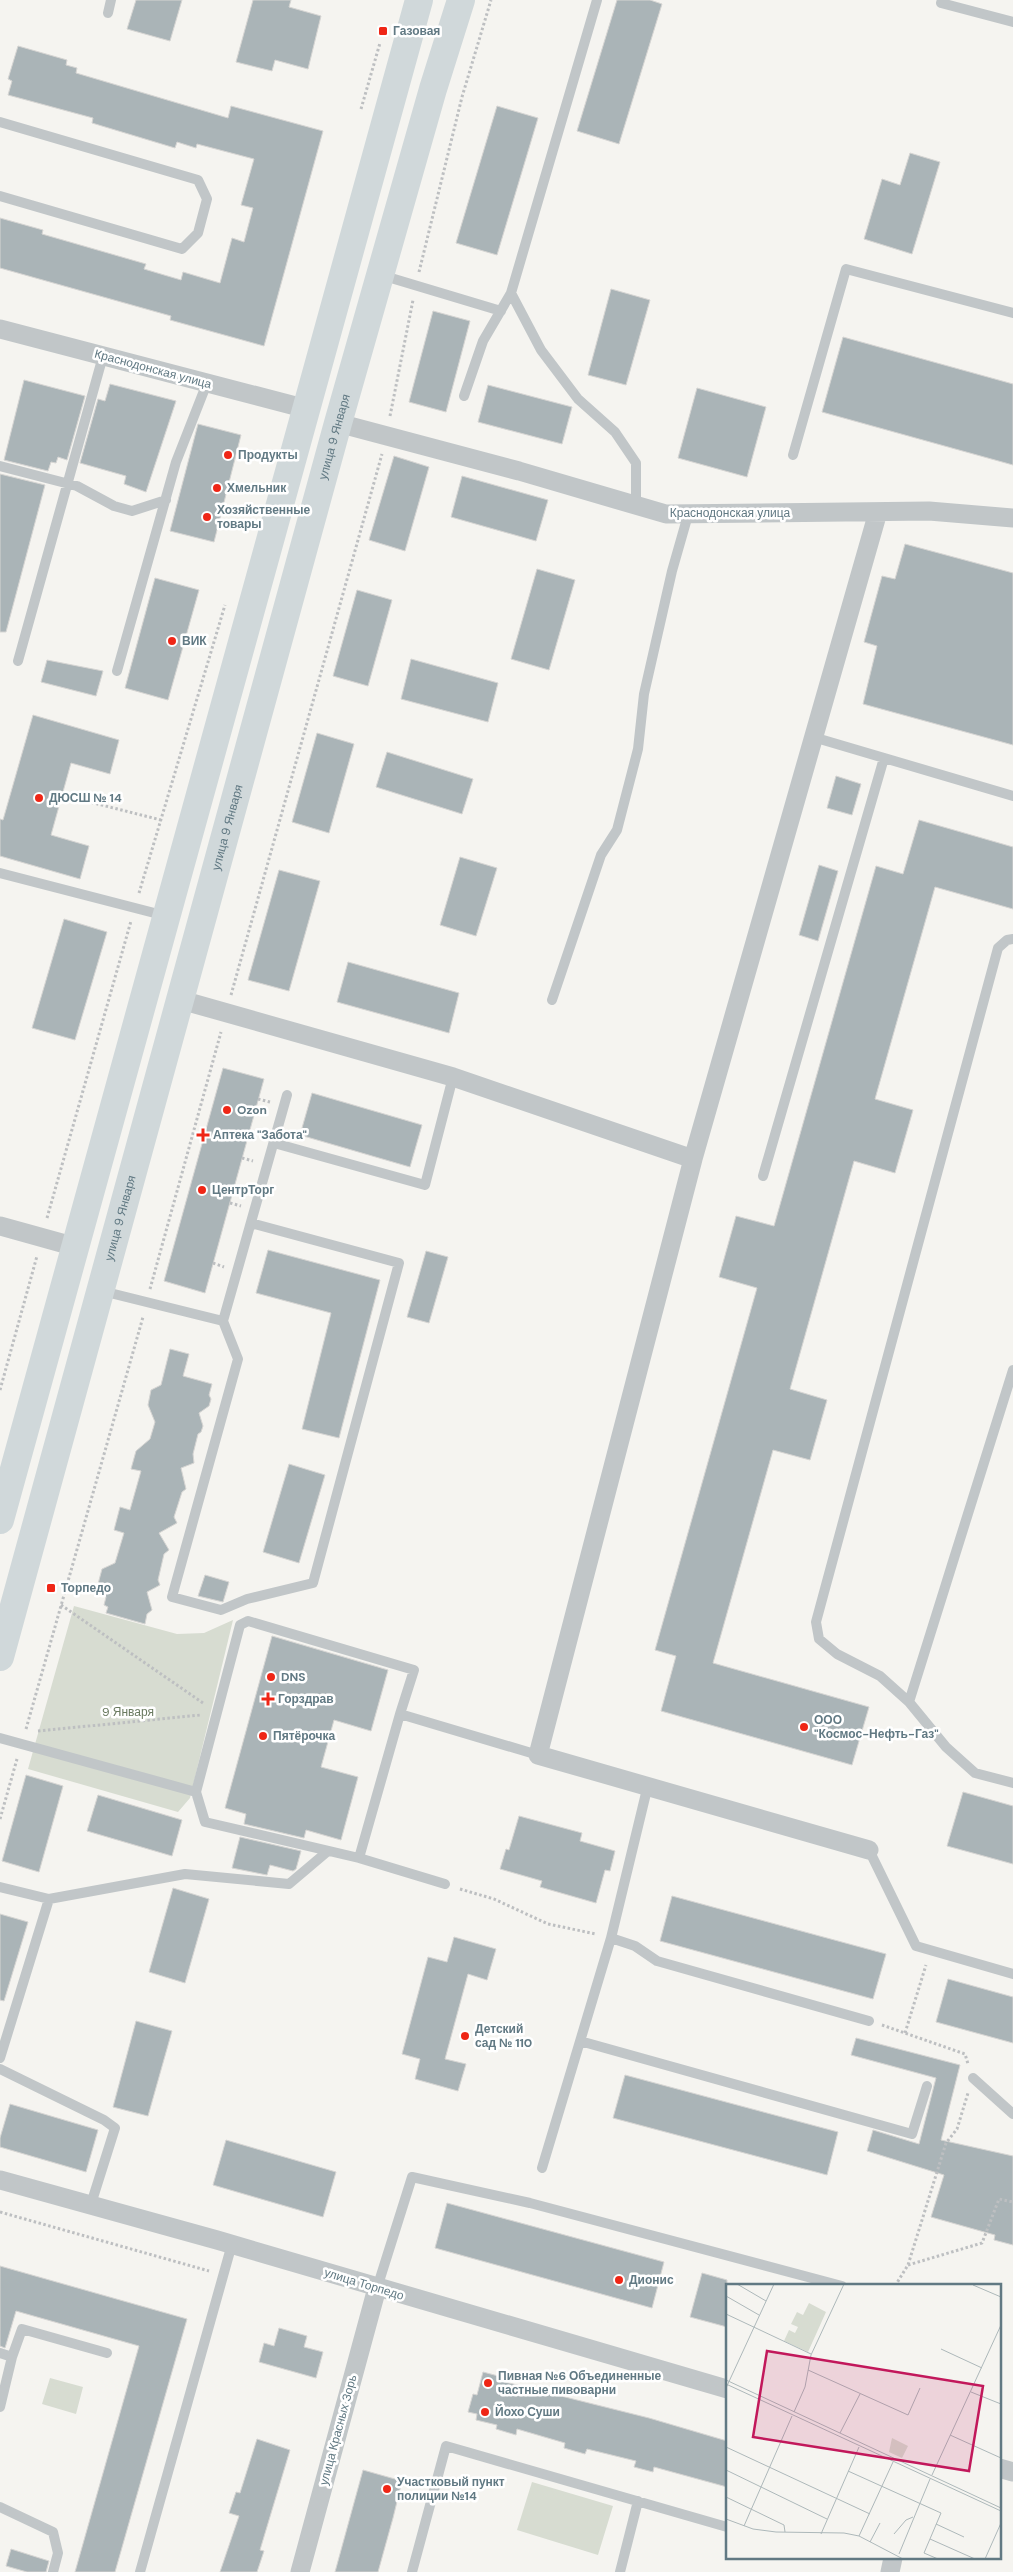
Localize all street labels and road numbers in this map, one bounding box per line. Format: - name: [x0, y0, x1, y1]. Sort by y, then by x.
- street label: Краснодонская улица: [93, 346, 214, 392]
- street label: улица 9 Января: [315, 392, 354, 482]
- street label: Краснодонская улица: [670, 505, 791, 521]
- street label: улица 9 Января: [208, 783, 247, 872]
- street label: улица 9 Января: [101, 1173, 140, 1263]
- street label: улица Торпедо: [322, 2264, 406, 2304]
- street label: улица Красных Зорь: [316, 2373, 360, 2487]

